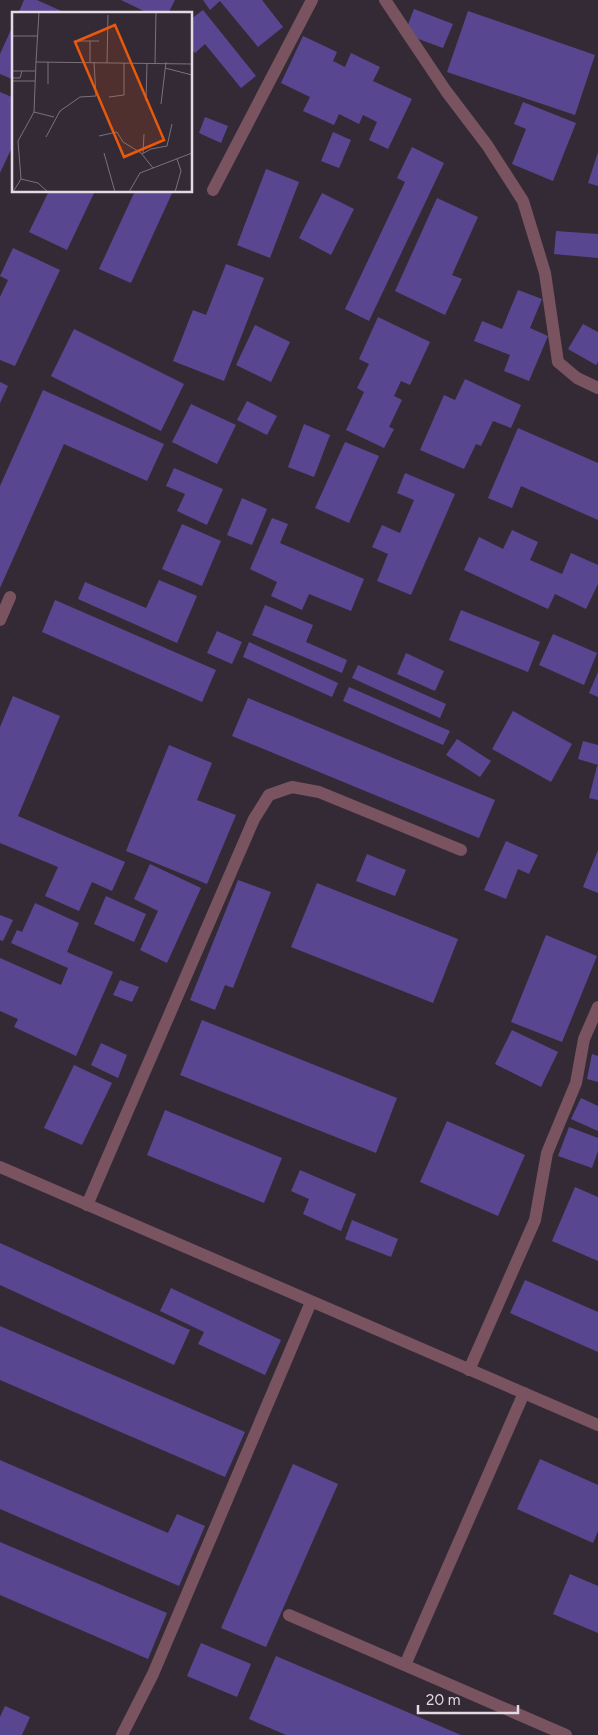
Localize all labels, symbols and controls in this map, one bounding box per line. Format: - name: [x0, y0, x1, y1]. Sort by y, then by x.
- inset map: [12, 12, 192, 192]
- scale bar: [418, 1682, 518, 1714]
- text: 20 m: [426, 1691, 460, 1709]

